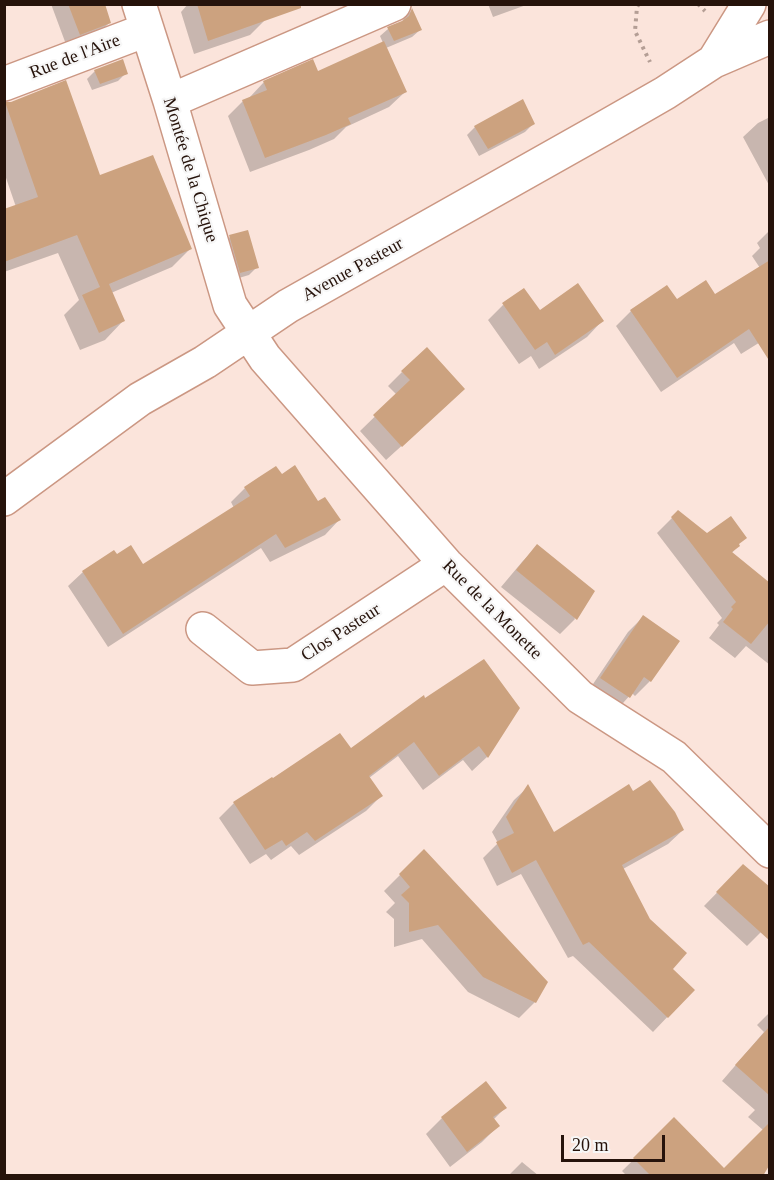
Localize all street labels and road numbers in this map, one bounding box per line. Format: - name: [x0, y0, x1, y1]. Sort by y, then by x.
- street label: Rue de l'Aire: [27, 30, 123, 84]
- street label: Montée de la Chique: [158, 95, 222, 245]
- street label: Avenue Pasteur: [299, 233, 407, 307]
- street label: Rue de la Monette: [438, 556, 546, 664]
- street label: Clos Pasteur: [297, 599, 385, 667]

